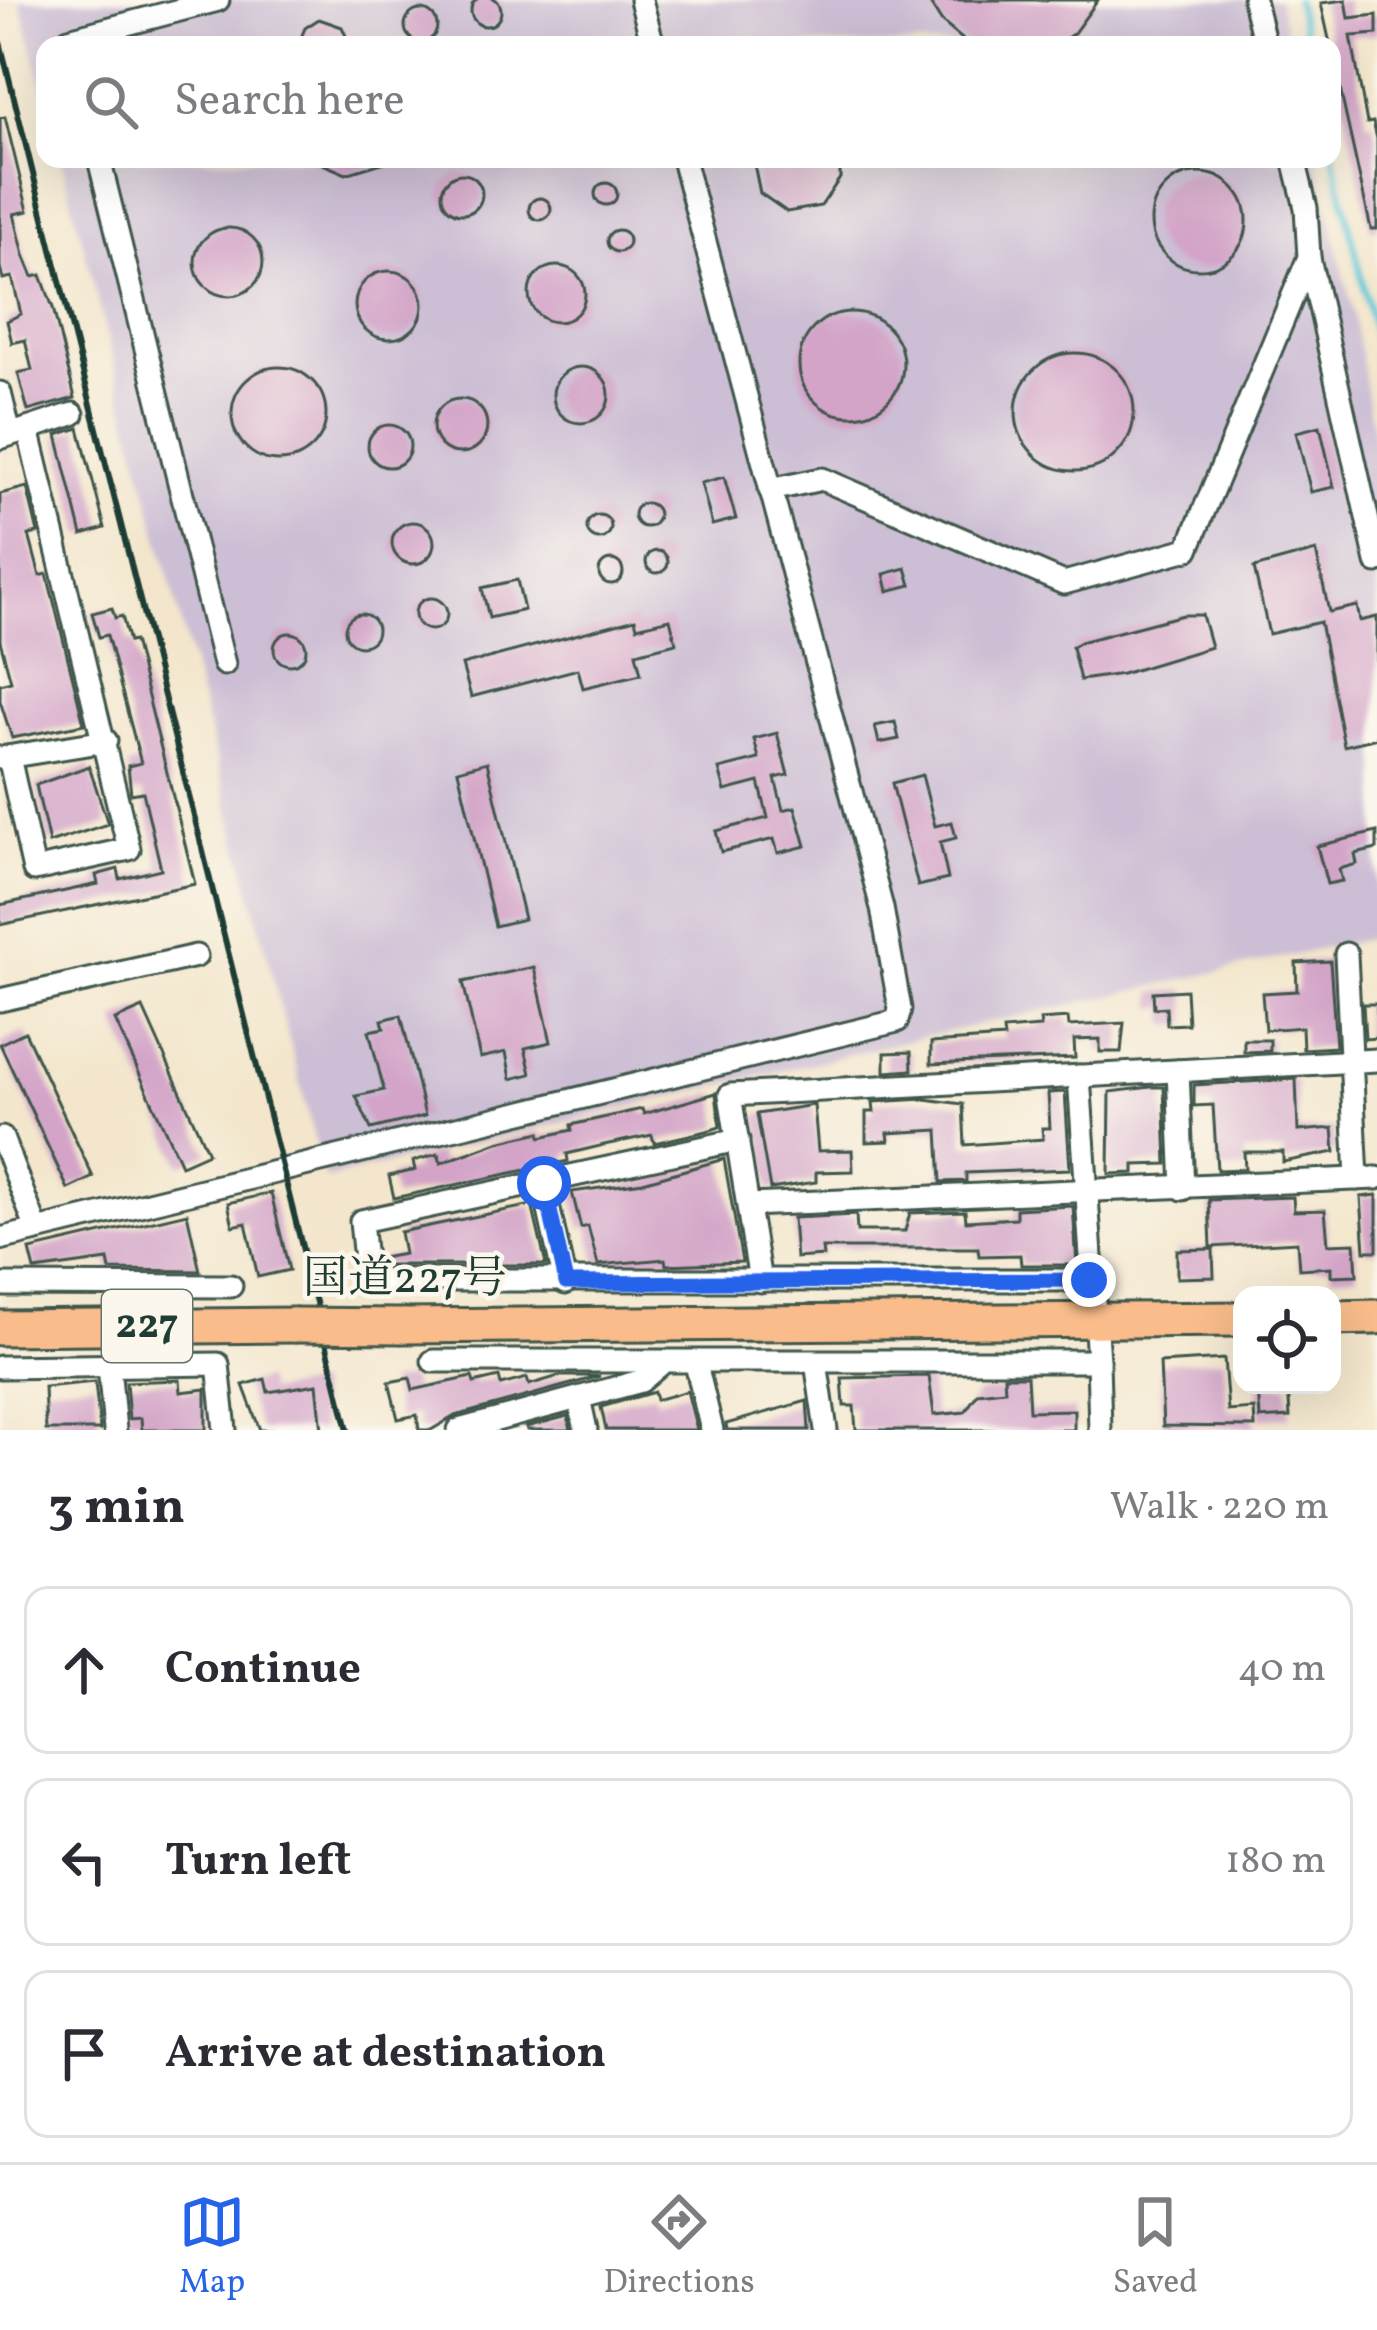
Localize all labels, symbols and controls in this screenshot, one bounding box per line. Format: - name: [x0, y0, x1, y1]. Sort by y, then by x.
- search box: [36, 36, 1341, 168]
- icon: search: [78, 69, 144, 135]
- text: Search here: [174, 71, 405, 134]
- route start: [517, 1156, 571, 1210]
- street label: 国道227号: [303, 1249, 507, 1312]
- route end: [1062, 1253, 1116, 1307]
- map controls: [1233, 1286, 1341, 1394]
- button: locate: [1233, 1286, 1341, 1394]
- road number: 227: [102, 1290, 192, 1362]
- text: 3 min: [48, 1473, 185, 1544]
- text: Walk · 220 m: [1110, 1481, 1329, 1535]
- icon: ahead: [51, 1637, 117, 1703]
- text: Continue: [165, 1639, 361, 1702]
- text: 40 m: [1238, 1643, 1326, 1697]
- icon: left: [51, 1829, 117, 1895]
- text: Turn left: [165, 1831, 351, 1894]
- text: 180 m: [1225, 1835, 1326, 1889]
- icon: arrive: [51, 2021, 117, 2087]
- text: Arrive at destination: [165, 2023, 606, 2086]
- tab: Map: [179, 2189, 245, 2307]
- tab: Directions: [603, 2189, 755, 2307]
- tab: Saved: [1113, 2189, 1198, 2307]

